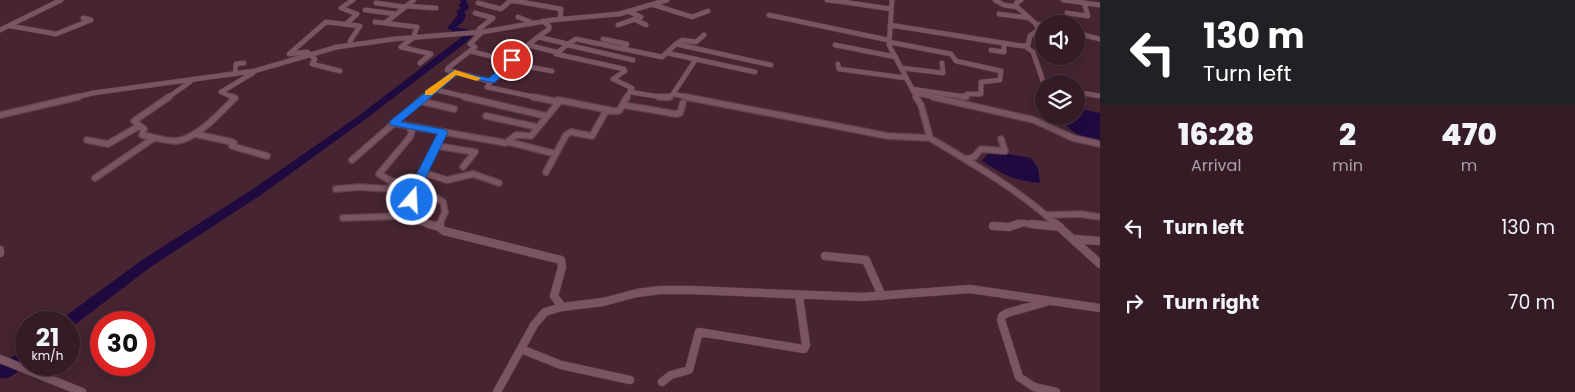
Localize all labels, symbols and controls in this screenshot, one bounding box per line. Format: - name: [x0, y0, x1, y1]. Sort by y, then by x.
- text: 130 m: [1203, 11, 1305, 60]
- map controls: [1035, 15, 1085, 125]
- button: sound: [1035, 15, 1085, 65]
- icon: left: [1120, 20, 1185, 85]
- pin: [491, 39, 533, 81]
- icon: arrive: [498, 46, 526, 74]
- text: Turn left: [1203, 58, 1291, 89]
- button: layers: [1035, 75, 1085, 125]
- text: 16:28: [1178, 113, 1254, 156]
- text: 2: [1339, 113, 1356, 156]
- text: 470: [1441, 113, 1497, 156]
- text: Arrival: [1191, 154, 1241, 177]
- text: min: [1332, 154, 1363, 177]
- text: m: [1461, 154, 1477, 177]
- position arrow: [385, 173, 437, 225]
- icon: left: [1120, 214, 1148, 242]
- text: Turn left: [1163, 214, 1244, 241]
- text: 130 m: [1501, 214, 1555, 241]
- icon: right: [1120, 289, 1148, 317]
- text: Turn right: [1163, 289, 1259, 316]
- text: 70 m: [1508, 289, 1555, 316]
- speed limit sign: 30: [90, 311, 155, 376]
- text: 21: [36, 320, 59, 355]
- text: km/h: [32, 347, 63, 364]

